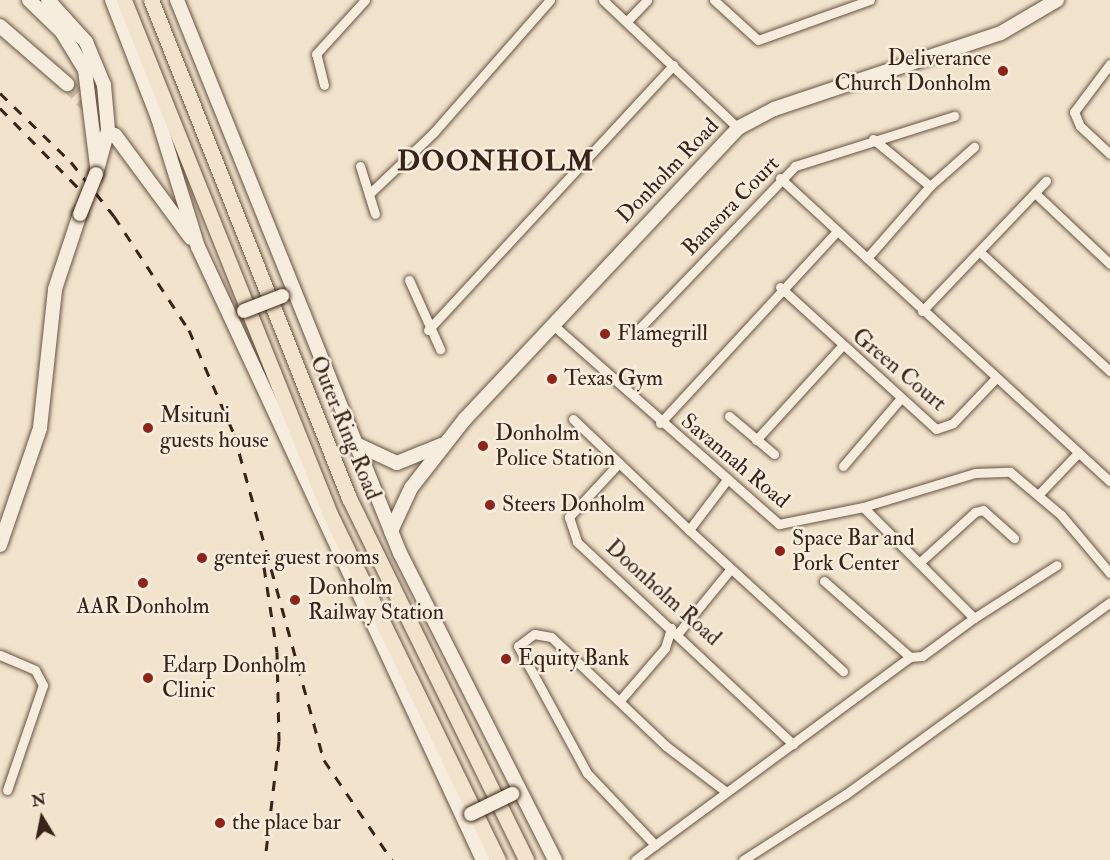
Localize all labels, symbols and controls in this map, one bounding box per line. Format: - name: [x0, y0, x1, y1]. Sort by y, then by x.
- place label: Deliverance Church Donholm: [834, 45, 991, 96]
- marker: Deliverance Church Donholm: [996, 64, 1010, 78]
- street label: Donholm Road: [612, 113, 724, 229]
- district label: DOONHOLM: [397, 145, 595, 179]
- street label: Bansora Court: [677, 151, 785, 261]
- place label: Flamegrill: [617, 321, 708, 347]
- street label: Green Court: [847, 323, 951, 417]
- marker: Flamegrill: [598, 327, 612, 341]
- street label: Outer Ring Road: [304, 352, 386, 504]
- place label: Texas Gym: [564, 366, 663, 392]
- marker: Texas Gym: [545, 372, 559, 386]
- place label: Msituni guests house: [160, 402, 269, 454]
- street label: Savannah Road: [675, 408, 795, 514]
- place label: Donholm Police Station: [495, 420, 615, 472]
- marker: Msituni guests house: [141, 421, 155, 435]
- marker: Donholm Police Station: [476, 439, 490, 453]
- place label: Steers Donholm: [502, 492, 645, 518]
- marker: Steers Donholm: [483, 498, 497, 512]
- place label: Space Bar and Pork Center: [792, 525, 915, 576]
- street label: Doonholm Road: [600, 534, 726, 652]
- marker: Space Bar and Pork Center: [773, 544, 787, 558]
- place label: genter guest rooms: [214, 545, 379, 571]
- marker: genter guest rooms: [195, 551, 209, 565]
- marker: AAR Donholm: [134, 574, 152, 592]
- place label: Donholm Railway Station: [308, 574, 444, 626]
- marker: Donholm Railway Station: [286, 591, 304, 609]
- place label: AAR Donholm: [77, 594, 209, 620]
- place label: Equity Bank: [518, 646, 629, 672]
- place label: Edarp Donholm Clinic: [162, 652, 306, 704]
- marker: Equity Bank: [499, 652, 513, 666]
- marker: Edarp Donholm Clinic: [139, 669, 157, 687]
- north arrow: [12, 788, 72, 848]
- text: N: [30, 789, 48, 811]
- place label: the place bar: [232, 810, 341, 836]
- marker: the place bar: [213, 816, 227, 830]

